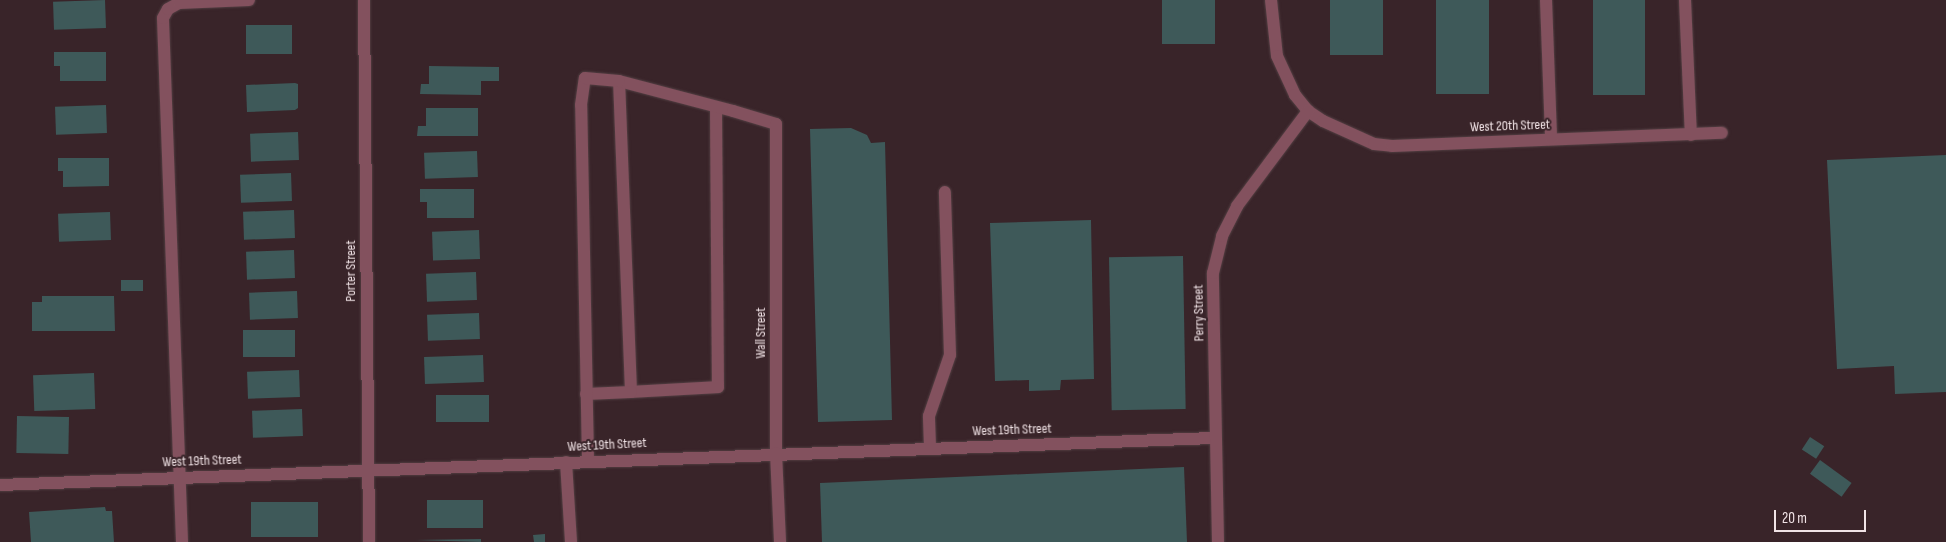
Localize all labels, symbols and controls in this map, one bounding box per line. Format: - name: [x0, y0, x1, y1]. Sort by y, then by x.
- street label: West 20th Street: [1470, 116, 1550, 136]
- street label: Porter Street: [343, 240, 359, 302]
- street label: Perry Street: [1190, 284, 1208, 342]
- street label: Wall Street: [753, 307, 769, 359]
- street label: West 19th Street: [972, 420, 1052, 440]
- street label: West 19th Street: [567, 435, 647, 455]
- street label: West 19th Street: [162, 451, 242, 471]
- scale bar: [1776, 500, 1868, 532]
- text: 20 m: [1782, 509, 1807, 528]

